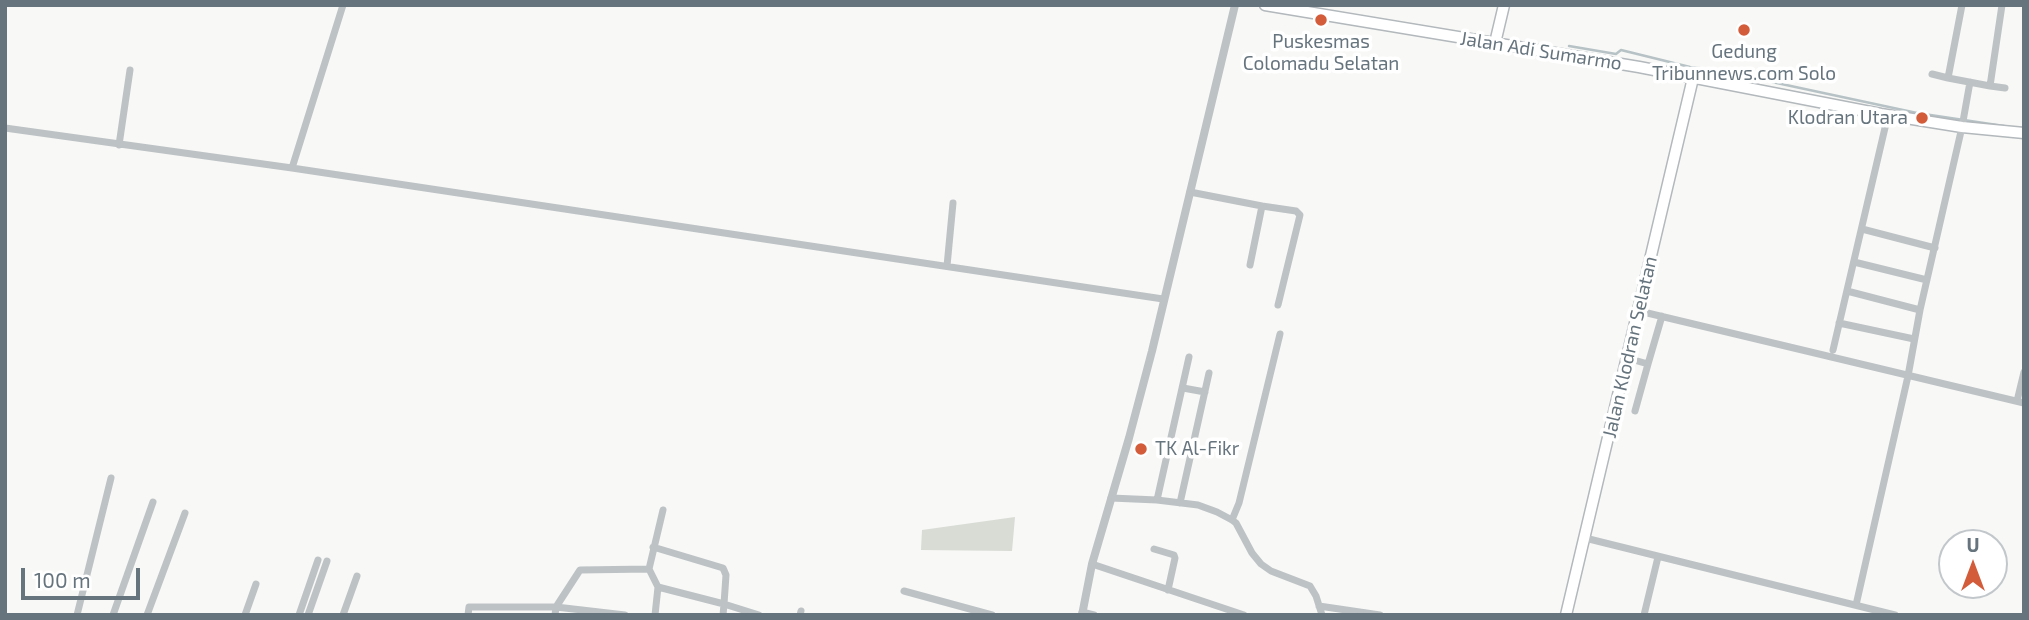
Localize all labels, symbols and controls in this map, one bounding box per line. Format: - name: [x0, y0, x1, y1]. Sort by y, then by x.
- marker: Puskesmas Colomadu Selatan: [1313, 12, 1329, 28]
- marker: Gedung Tribunnews.com Solo: [1736, 22, 1752, 38]
- street label: Jalan Adi Sumarmo: [1458, 27, 1624, 75]
- place label: Puskesmas Colomadu Selatan: [1243, 31, 1399, 75]
- place label: Gedung Tribunnews.com Solo: [1652, 41, 1836, 85]
- place label: Klodran Utara: [1788, 107, 1908, 129]
- marker: Klodran Utara: [1914, 110, 1930, 126]
- street label: Jalan Klodran Selatan: [1598, 254, 1662, 440]
- place label: TK Al-Fikr: [1155, 438, 1239, 460]
- marker: TK Al-Fikr: [1133, 441, 1149, 457]
- north arrow: [1938, 529, 2008, 599]
- text: U: [1966, 533, 1980, 556]
- scale bar: [24, 554, 144, 598]
- text: 100 m: [34, 567, 91, 592]

